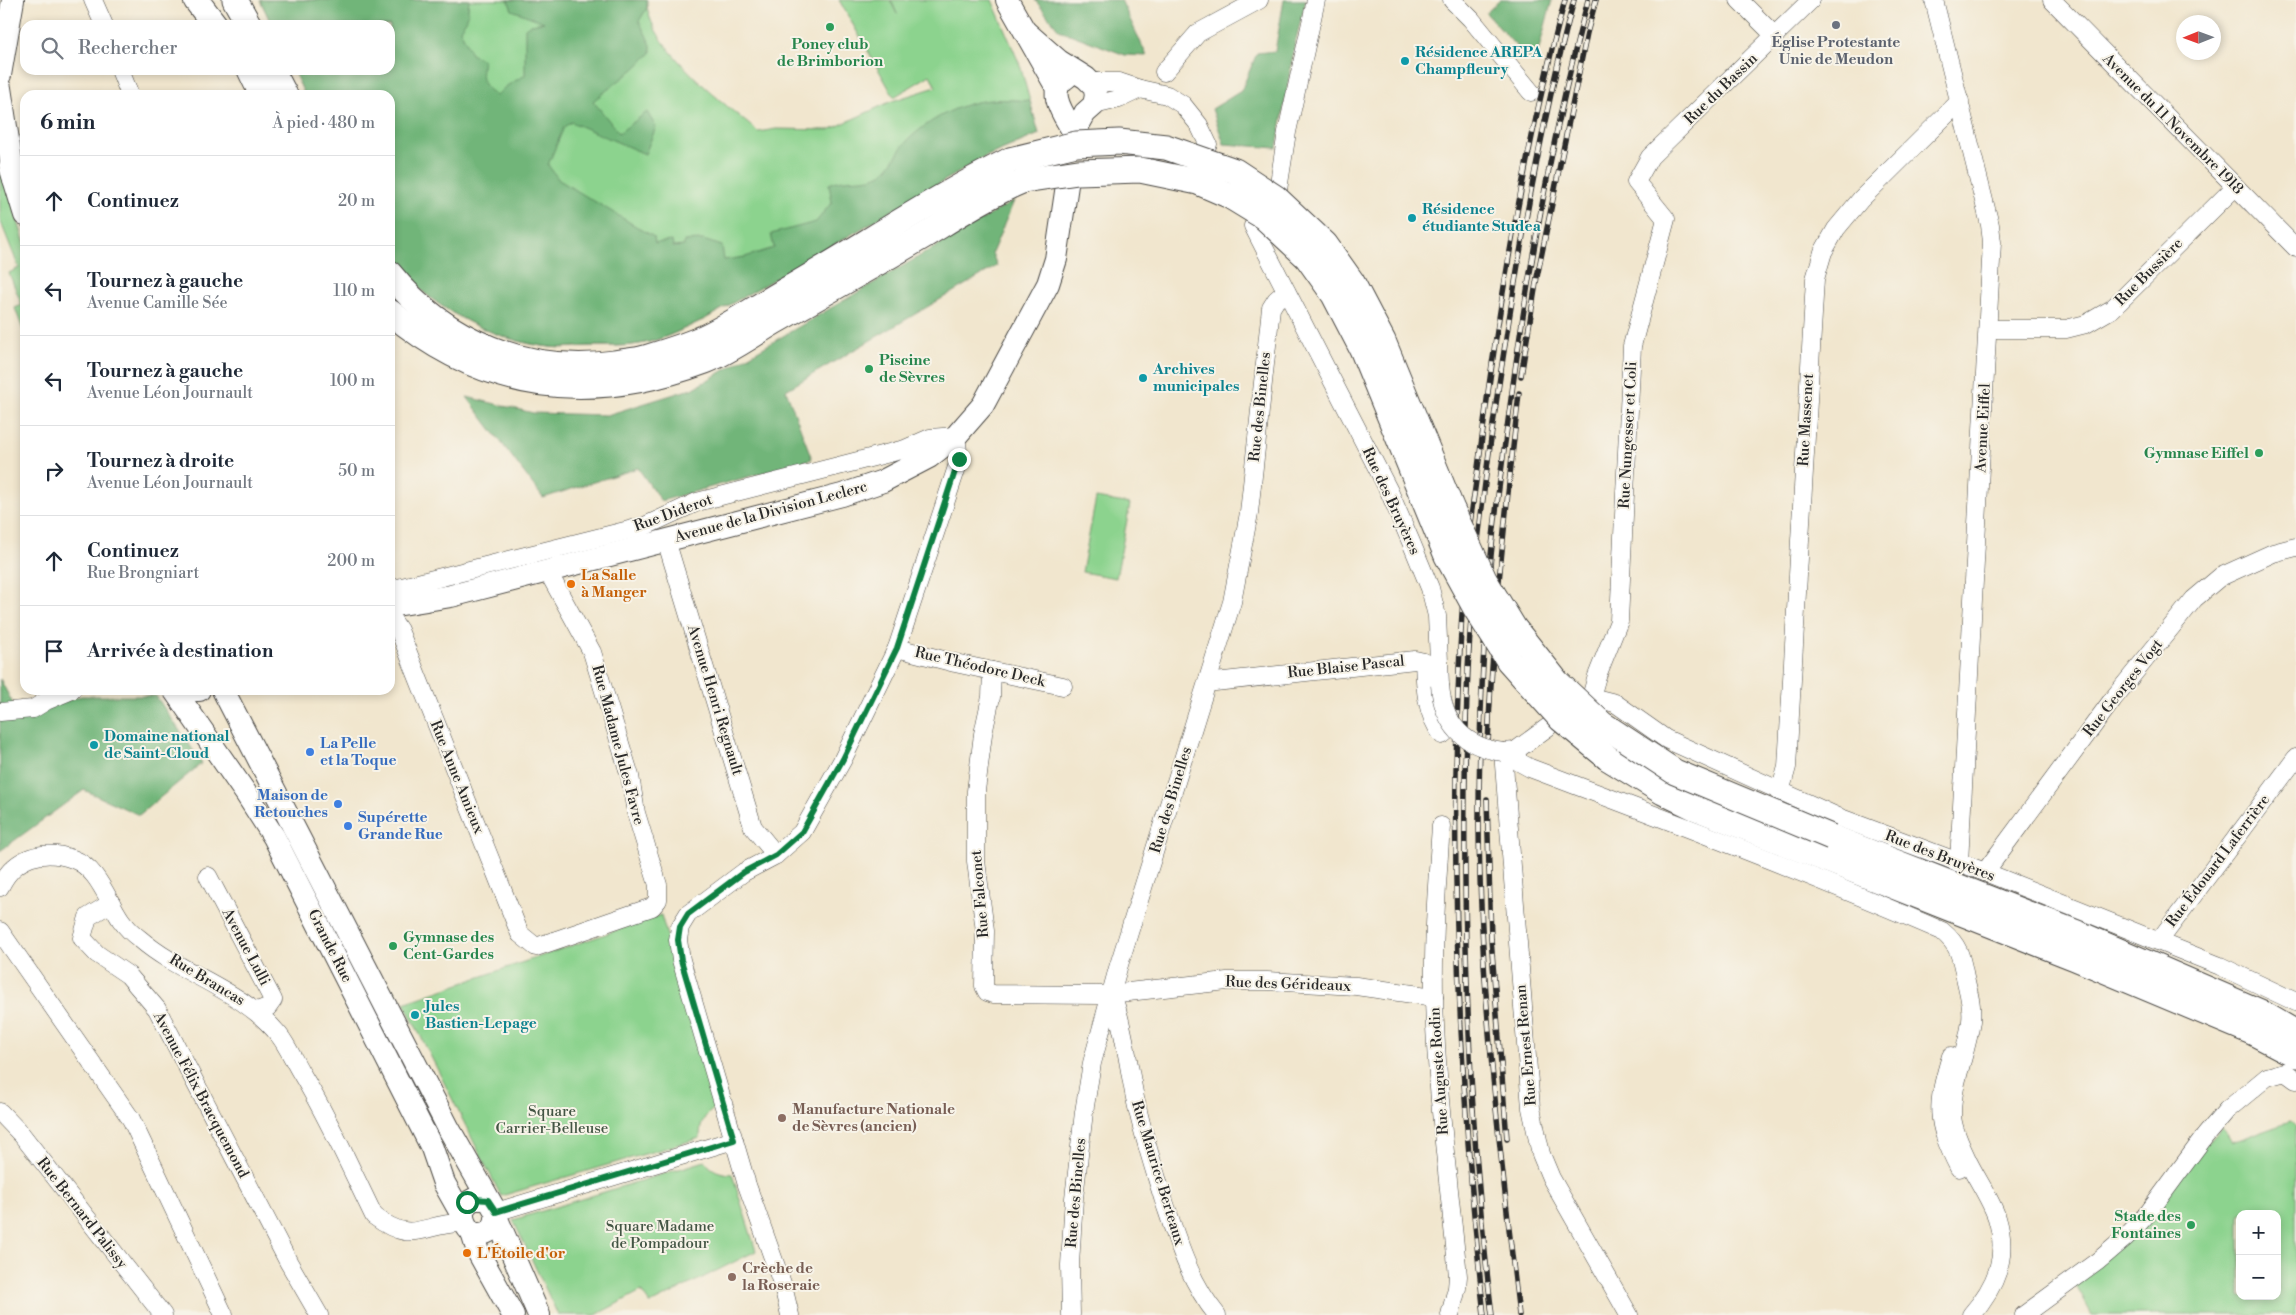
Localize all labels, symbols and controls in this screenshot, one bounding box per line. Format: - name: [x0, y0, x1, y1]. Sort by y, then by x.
- north arrow: [2176, 15, 2221, 60]
- marker: Église Protestante Unie de Meudon: [1830, 19, 1842, 31]
- search box: [20, 20, 395, 75]
- marker: Poney club de Brimborion: [824, 21, 836, 33]
- place label: Église Protestante Unie de Meudon: [1772, 32, 1900, 69]
- icon: search: [38, 34, 66, 62]
- place label: Poney club de Brimborion: [777, 35, 884, 71]
- text: Rechercher: [78, 36, 177, 60]
- place label: Résidence AREPA Champfleury: [1415, 43, 1543, 79]
- street label: Rue du Bassin: [1680, 49, 1762, 129]
- street label: Avenue du 11 Novembre 1918: [2098, 49, 2248, 199]
- marker: Résidence AREPA Champfleury: [1399, 55, 1411, 67]
- text: 6 min: [40, 110, 95, 136]
- text: À pied · 480 m: [273, 113, 375, 133]
- icon: ahead: [40, 187, 68, 215]
- text: Continuez: [87, 189, 179, 213]
- text: 20 m: [338, 191, 375, 211]
- place label: Résidence étudiante Studea: [1422, 200, 1542, 236]
- marker: Résidence étudiante Studea: [1406, 212, 1418, 224]
- street label: Rue Bussière: [2111, 234, 2187, 310]
- text: Tournez à gauche: [87, 269, 243, 293]
- icon: left: [40, 277, 68, 305]
- text: 110 m: [333, 281, 375, 301]
- text: Avenue Camille Sée: [87, 293, 228, 313]
- place label: Piscine de Sèvres: [879, 351, 945, 387]
- street label: Rue des Binelles: [1245, 351, 1275, 463]
- text: Tournez à gauche: [87, 359, 243, 383]
- place label: Archives municipales: [1152, 360, 1240, 396]
- street label: Rue Nungesser et Coli: [1615, 361, 1641, 509]
- marker: Piscine de Sèvres: [863, 363, 875, 375]
- icon: left: [40, 367, 68, 395]
- text: 100 m: [330, 371, 375, 391]
- marker: Archives municipales: [1137, 372, 1149, 384]
- street label: Rue Massenet: [1794, 372, 1818, 467]
- street label: Avenue Eiffel: [1971, 382, 1995, 474]
- text: Avenue Léon Journault: [87, 383, 253, 403]
- street label: Rue des Bruyères: [1358, 444, 1424, 558]
- place label: Gymnase Eiffel: [2144, 444, 2249, 463]
- marker: Gymnase Eiffel: [2253, 447, 2265, 459]
- route end: [948, 448, 971, 471]
- text: Tournez à droite: [87, 449, 234, 473]
- icon: right: [40, 457, 68, 485]
- text: 50 m: [338, 461, 375, 481]
- text: Avenue Léon Journault: [87, 473, 253, 493]
- street label: Avenue de la Division Leclerc: [672, 477, 869, 547]
- street label: Rue Diderot: [631, 490, 716, 536]
- text: Continuez: [87, 539, 179, 563]
- icon: ahead: [40, 547, 68, 575]
- text: 200 m: [327, 551, 375, 571]
- text: Rue Brongniart: [87, 563, 199, 583]
- place label: La Salle à Manger: [581, 566, 647, 602]
- marker: La Salle à Manger: [565, 578, 577, 590]
- street label: Avenue Henri Regnault: [683, 622, 747, 778]
- street label: Rue Georges Vogt: [2079, 635, 2167, 741]
- icon: arrive: [40, 637, 68, 665]
- text: Arrivée à destination: [87, 639, 273, 663]
- street label: Rue Théodore Deck: [913, 643, 1048, 692]
- street label: Rue Blaise Pascal: [1287, 651, 1406, 683]
- street label: Rue Madame Jules Favre: [587, 663, 649, 827]
- street label: Rue Anne Amieux: [426, 718, 489, 837]
- place label: Domaine national de Saint-Cloud: [104, 727, 230, 763]
- place label: La Pelle et la Toque: [320, 734, 397, 770]
- marker: Domaine national de Saint-Cloud: [88, 739, 100, 751]
- street label: Rue des Binelles: [1146, 744, 1196, 856]
- marker: La Pelle et la Toque: [304, 746, 316, 758]
- place label: Maison de Retouches: [254, 786, 328, 822]
- street label: Rue Édouard Laferrière: [2161, 790, 2274, 931]
- marker: Maison de Retouches: [332, 798, 344, 810]
- place label: Supérette Grande Rue: [358, 808, 443, 844]
- marker: Supérette Grande Rue: [342, 820, 354, 832]
- street label: Rue des Bruyères: [1882, 826, 1998, 886]
- street label: Rue Falconet: [967, 848, 993, 939]
- street label: Avenue Lulli: [217, 904, 274, 989]
- street label: Grande Rue: [303, 906, 357, 986]
- place label: Gymnase des Cent-Gardes: [403, 928, 494, 964]
- marker: Gymnase des Cent-Gardes: [387, 940, 399, 952]
- street label: Rue Brancas: [166, 950, 248, 1010]
- street label: Rue des Gérideaux: [1225, 972, 1351, 996]
- street label: Rue Ernest Renan: [1511, 984, 1541, 1106]
- place label: Jules Bastien-Lepage: [423, 997, 537, 1033]
- street label: Rue Auguste Rodin: [1425, 1006, 1453, 1136]
- street label: Avenue Félix Bracquemond: [149, 1008, 253, 1182]
- marker: Jules Bastien-Lepage: [409, 1009, 421, 1021]
- street label: Rue Maurice Berteaux: [1127, 1098, 1189, 1248]
- place label: Manufacture Nationale de Sèvres (ancien): [792, 1100, 955, 1136]
- park label: Square Carrier-Belleuse: [496, 1102, 608, 1138]
- marker: Manufacture Nationale de Sèvres (ancien): [776, 1112, 788, 1124]
- street label: Rue des Binelles: [1062, 1137, 1090, 1249]
- street label: Rue Bernard Palissy: [33, 1154, 132, 1273]
- route start: [456, 1191, 479, 1214]
- place label: Stade des Fontaines: [2111, 1207, 2181, 1243]
- map controls: [2236, 1210, 2281, 1300]
- button: +: [2236, 1210, 2281, 1255]
- park label: Square Madame de Pompadour: [606, 1217, 714, 1253]
- marker: Stade des Fontaines: [2185, 1219, 2197, 1231]
- place label: L'Étoile d'or: [477, 1243, 566, 1263]
- marker: L'Étoile d'or: [461, 1247, 473, 1259]
- button: −: [2236, 1255, 2281, 1300]
- place label: Crèche de la Roseraie: [742, 1259, 820, 1295]
- marker: Crèche de la Roseraie: [726, 1271, 738, 1283]

